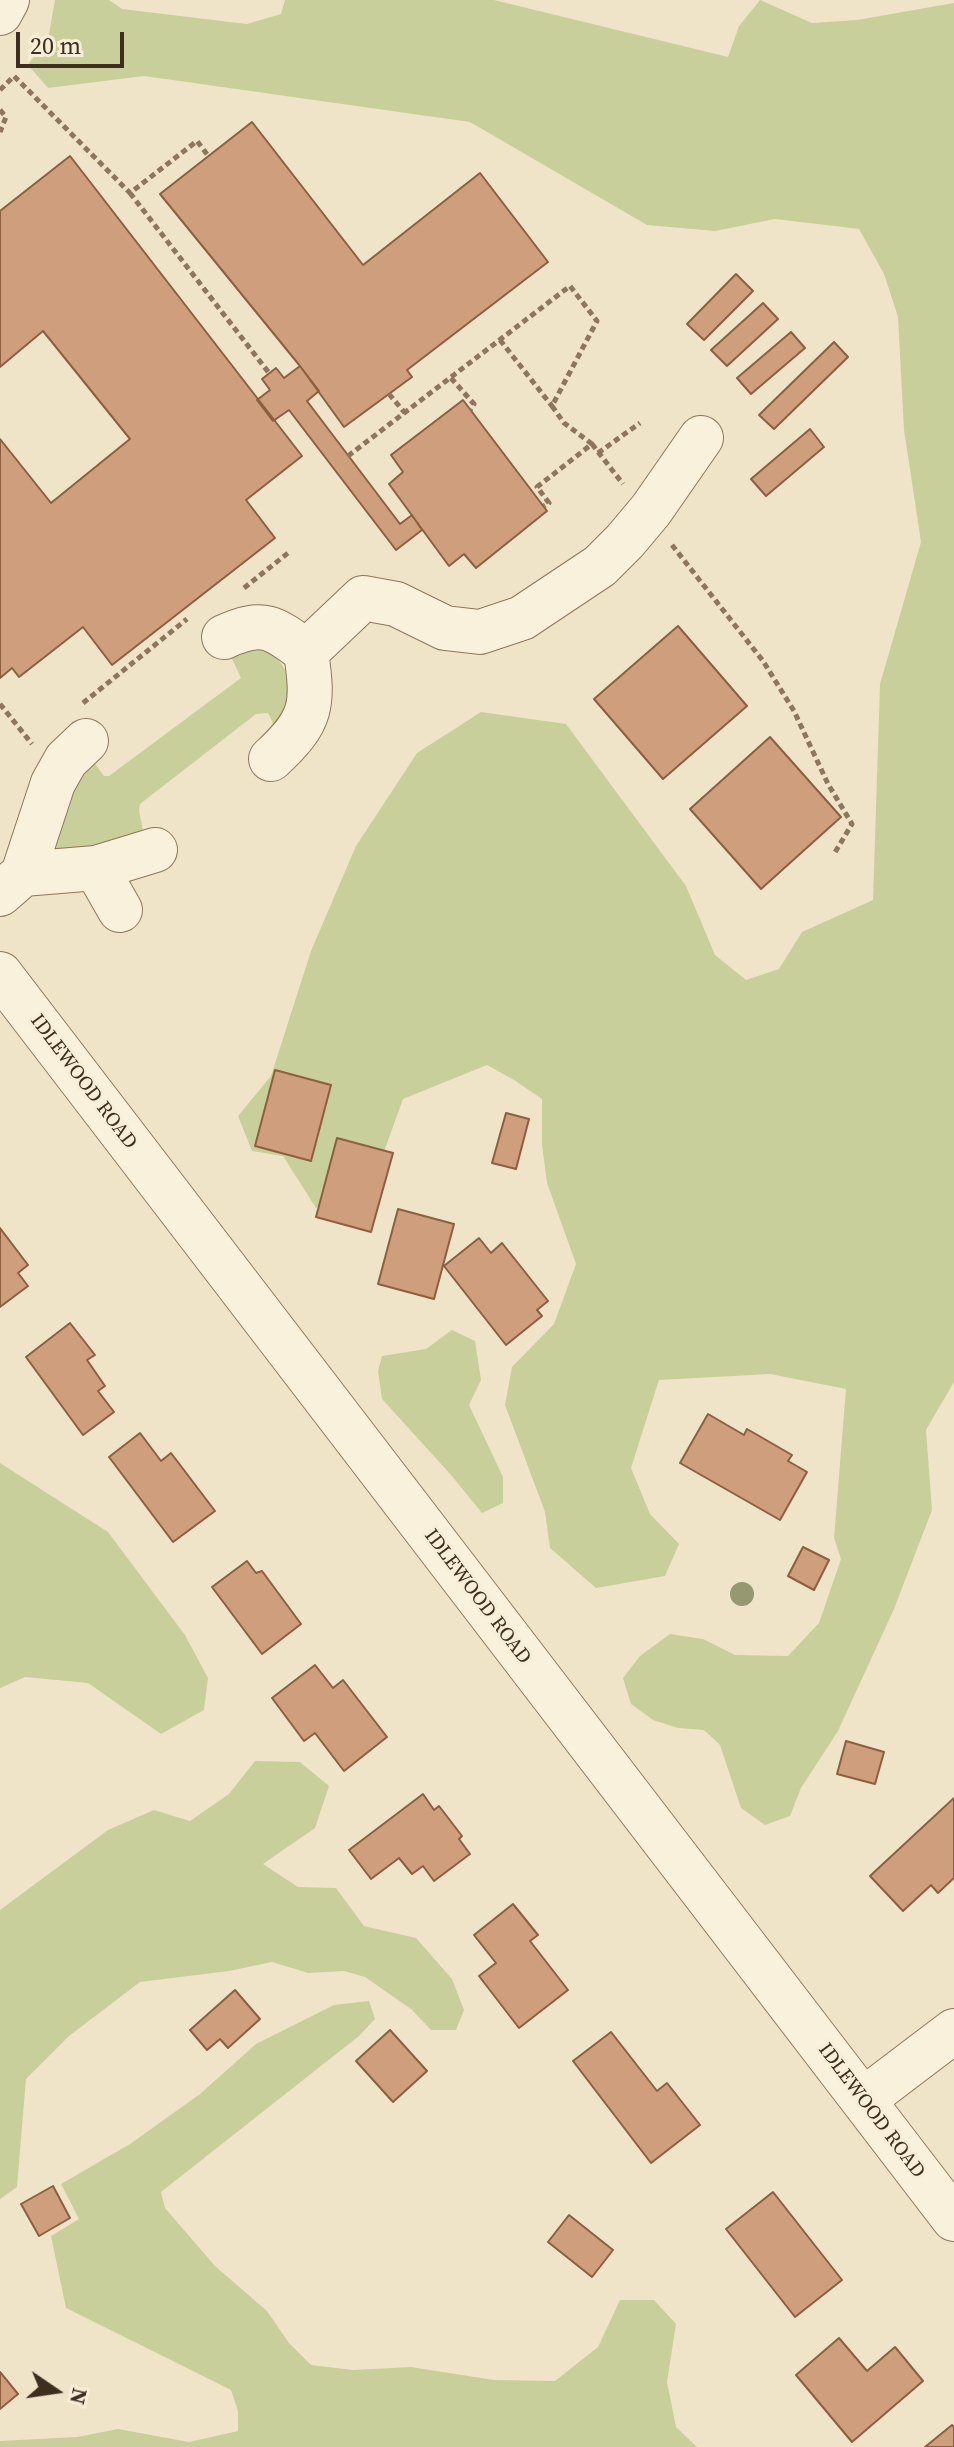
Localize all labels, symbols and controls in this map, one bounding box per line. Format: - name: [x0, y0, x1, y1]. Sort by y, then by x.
- scale bar: [20, 16, 128, 66]
- text: 20 m: [30, 29, 81, 62]
- street label: IDLEWOOD ROAD: [24, 1010, 142, 1154]
- street label: IDLEWOOD ROAD: [418, 1525, 536, 1669]
- street label: IDLEWOOD ROAD: [812, 2039, 930, 2183]
- north arrow: [16, 2351, 96, 2431]
- text: N: [63, 2385, 96, 2408]

